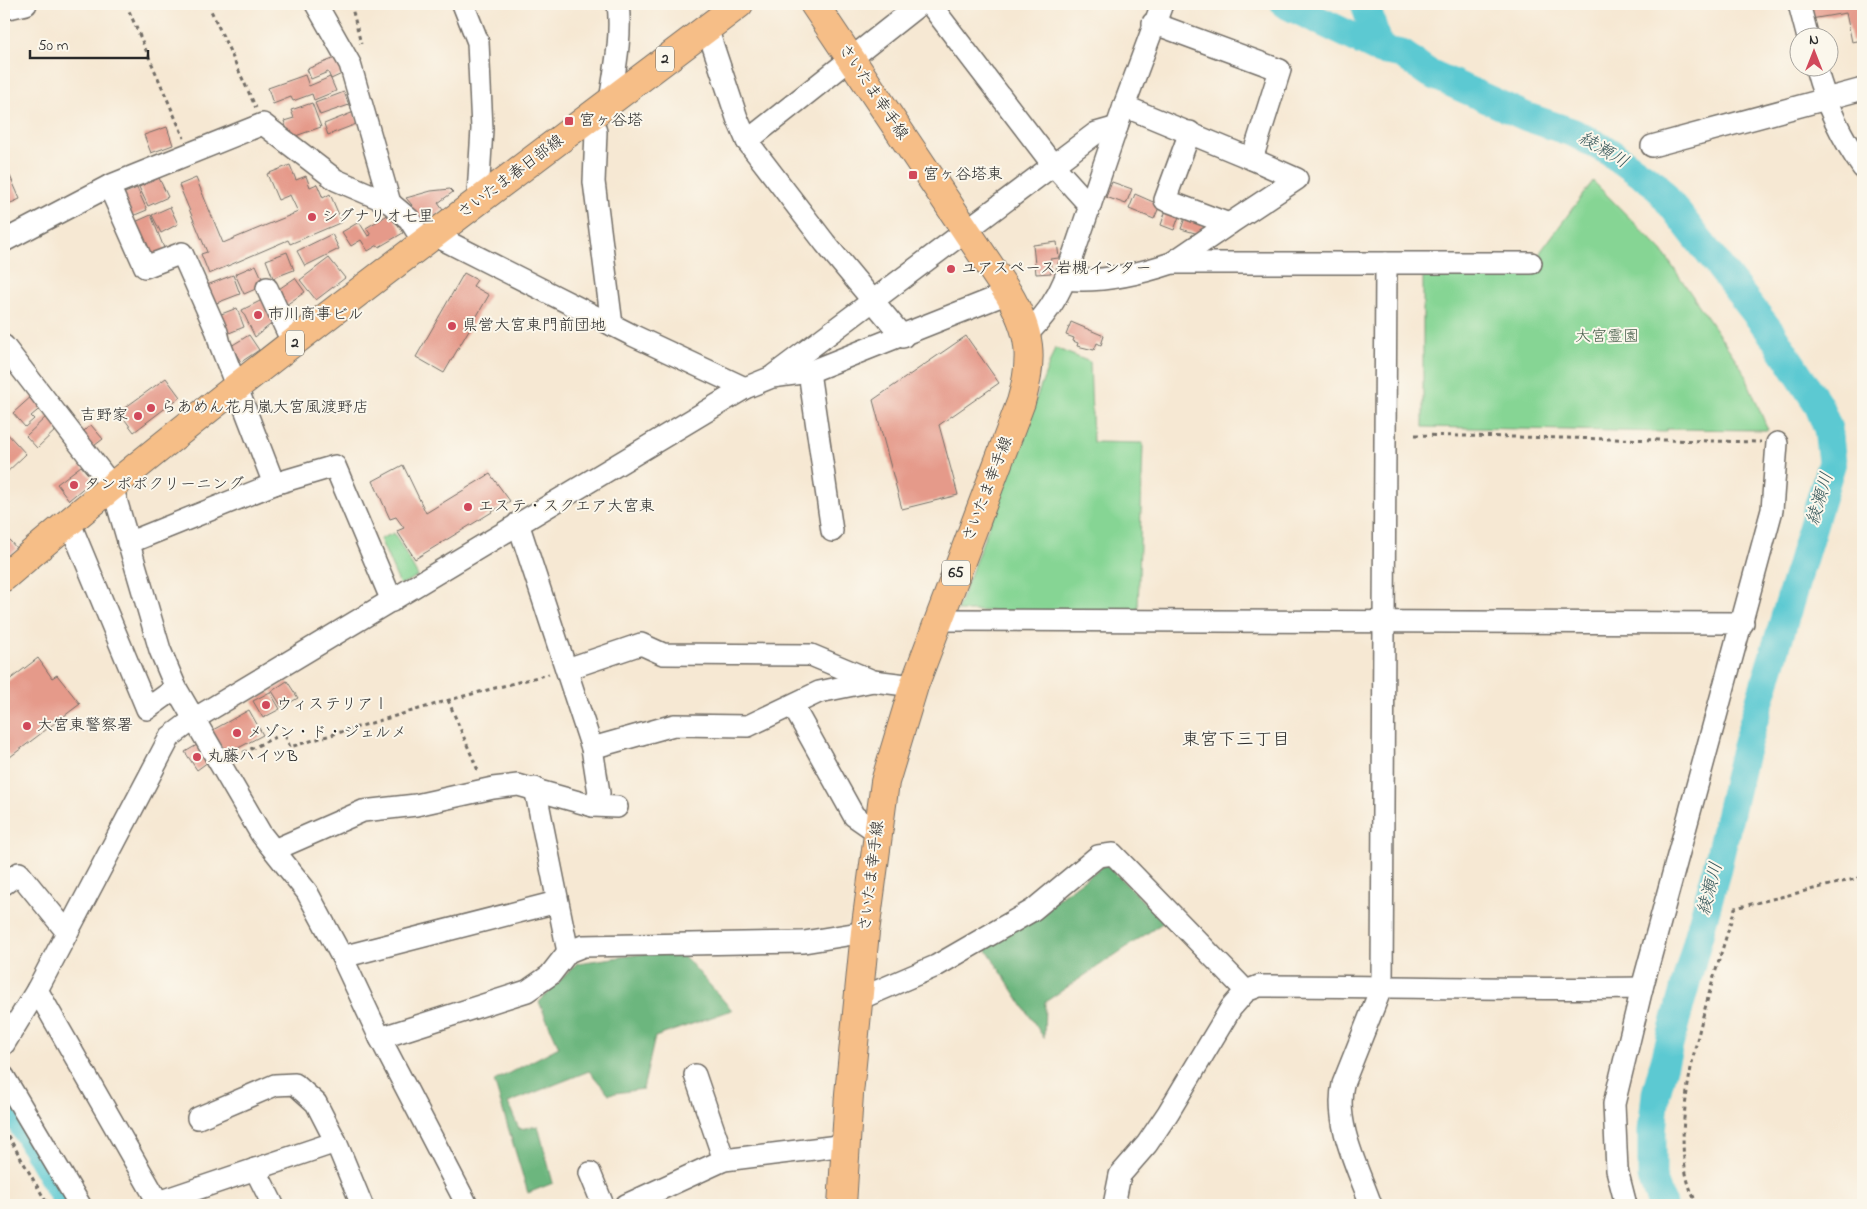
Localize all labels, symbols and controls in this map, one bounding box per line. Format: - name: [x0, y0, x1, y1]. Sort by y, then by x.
- scale bar: [30, 28, 148, 60]
- north arrow: [1790, 28, 1840, 78]
- text: N: [1809, 30, 1819, 51]
- text: 50 m: [38, 35, 69, 57]
- street label: さいたま幸手線: [832, 39, 914, 145]
- road number: 2: [656, 46, 674, 72]
- place label: 宮ヶ谷塔: [579, 109, 643, 133]
- marker: 宮ヶ谷塔: [563, 115, 575, 127]
- water label: 綾瀬川: [1573, 126, 1633, 176]
- street label: さいたま春日部線: [453, 129, 569, 225]
- place label: 宮ヶ谷塔東: [923, 163, 1003, 187]
- marker: 宮ヶ谷塔東: [907, 169, 919, 181]
- place label: シグナリオ七里: [322, 205, 434, 229]
- marker: シグナリオ七里: [306, 211, 318, 223]
- place label: ユアスペース岩槻インター: [961, 257, 1151, 281]
- marker: ユアスペース岩槻インター: [945, 263, 957, 275]
- place label: 市川商事ビル: [268, 303, 364, 327]
- marker: 市川商事ビル: [252, 309, 264, 321]
- place label: 県営大宮東門前団地: [462, 314, 606, 338]
- marker: 県営大宮東門前団地: [446, 320, 458, 332]
- park label: 大宮霊園: [1575, 325, 1639, 349]
- road number: 2: [286, 330, 304, 356]
- place label: らあめん花月嵐大宮風渡野店: [161, 396, 369, 420]
- marker: らあめん花月嵐大宮風渡野店: [145, 402, 157, 414]
- place label: 吉野家: [80, 404, 128, 428]
- marker: 吉野家: [132, 410, 144, 422]
- street label: さいたま幸手線: [957, 433, 1019, 545]
- water label: 綾瀬川: [1801, 469, 1841, 529]
- place label: タンポポクリーニング: [84, 473, 244, 497]
- marker: タンポポクリーニング: [68, 479, 80, 491]
- place label: エステ・スクエア大宮東: [478, 495, 655, 519]
- marker: エステ・スクエア大宮東: [462, 501, 474, 513]
- road number: 65: [942, 560, 970, 586]
- place label: ウィステリアⅠ: [276, 693, 389, 717]
- marker: ウィステリアⅠ: [260, 699, 272, 711]
- place label: 大宮東警察署: [37, 714, 133, 738]
- marker: 大宮東警察署: [21, 720, 33, 732]
- place label: メゾン・ド・ジェルメ: [247, 721, 407, 745]
- marker: メゾン・ド・ジェルメ: [231, 727, 243, 739]
- district label: 東宮下三丁目: [1182, 728, 1290, 754]
- place label: 丸藤ハイツB: [207, 745, 298, 769]
- marker: 丸藤ハイツB: [191, 751, 203, 763]
- street label: さいたま幸手線: [853, 819, 891, 933]
- water label: 綾瀬川: [1691, 860, 1731, 918]

